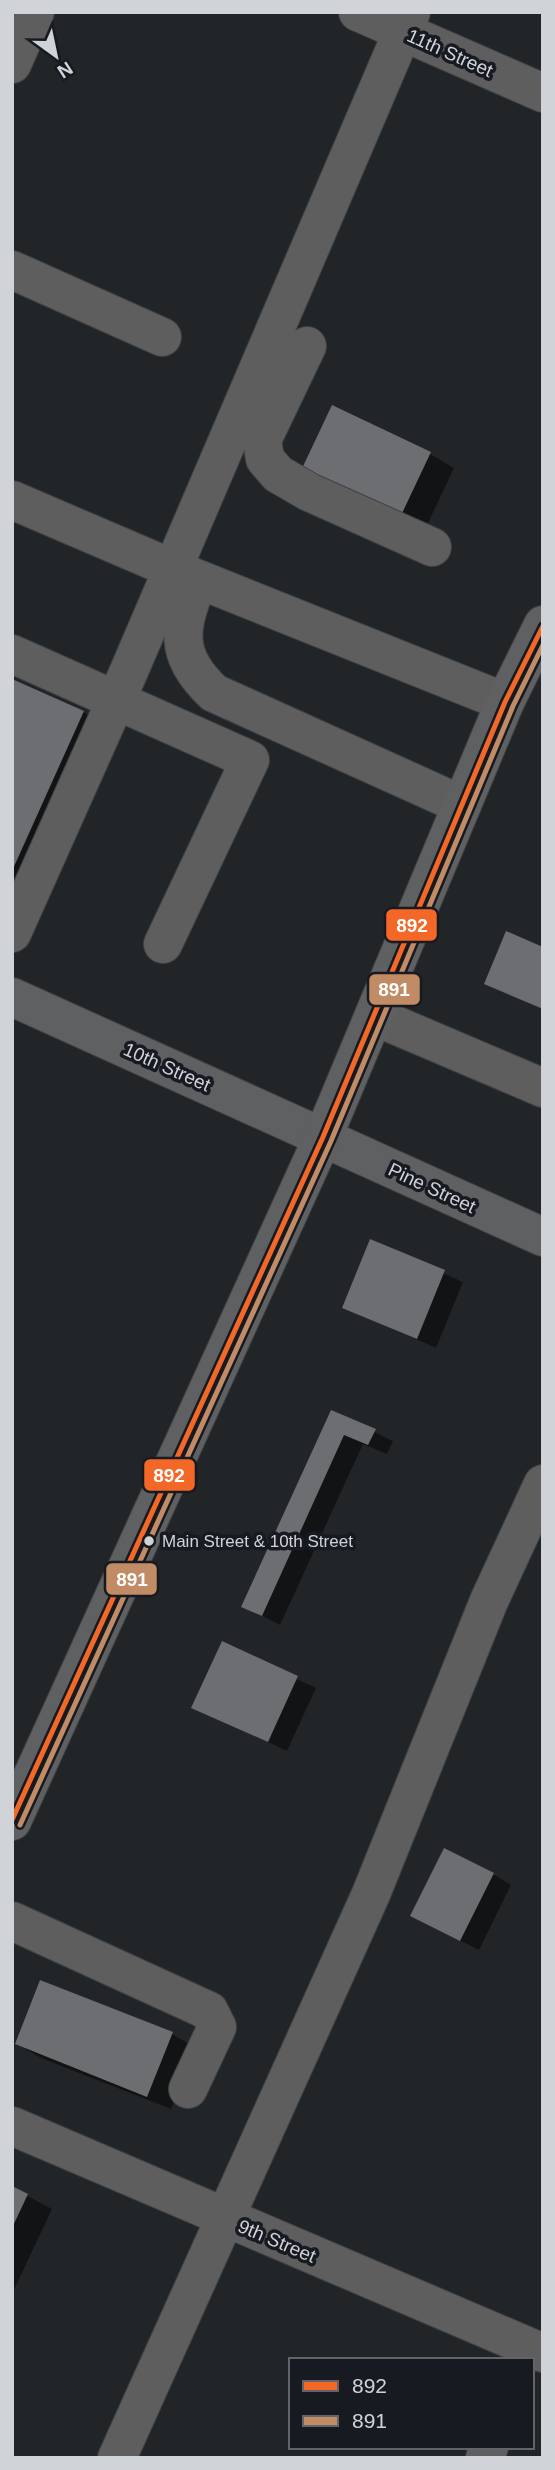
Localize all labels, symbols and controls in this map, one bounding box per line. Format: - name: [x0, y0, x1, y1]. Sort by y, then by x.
- north arrow: [21, 21, 91, 91]
- street label: 11th Street: [404, 25, 497, 82]
- text: N: [54, 57, 76, 82]
- line badge: 892: [385, 908, 438, 942]
- text: 892: [396, 915, 428, 936]
- line badge: 891: [368, 973, 421, 1006]
- text: 891: [378, 979, 410, 1000]
- street label: 10th Street: [120, 1039, 214, 1096]
- street label: Pine Street: [385, 1159, 480, 1218]
- line badge: 892: [143, 1458, 196, 1492]
- text: 892: [153, 1465, 185, 1486]
- place label: Main Street & 10th Street: [162, 1532, 353, 1551]
- marker: Main Street & 10th Street: [142, 1534, 156, 1548]
- line badge: 891: [105, 1562, 158, 1596]
- text: 891: [116, 1569, 148, 1590]
- street label: 9th Street: [235, 2215, 320, 2267]
- legend: [289, 2358, 534, 2449]
- text: 892: [352, 2374, 387, 2397]
- text: 891: [352, 2409, 387, 2432]

